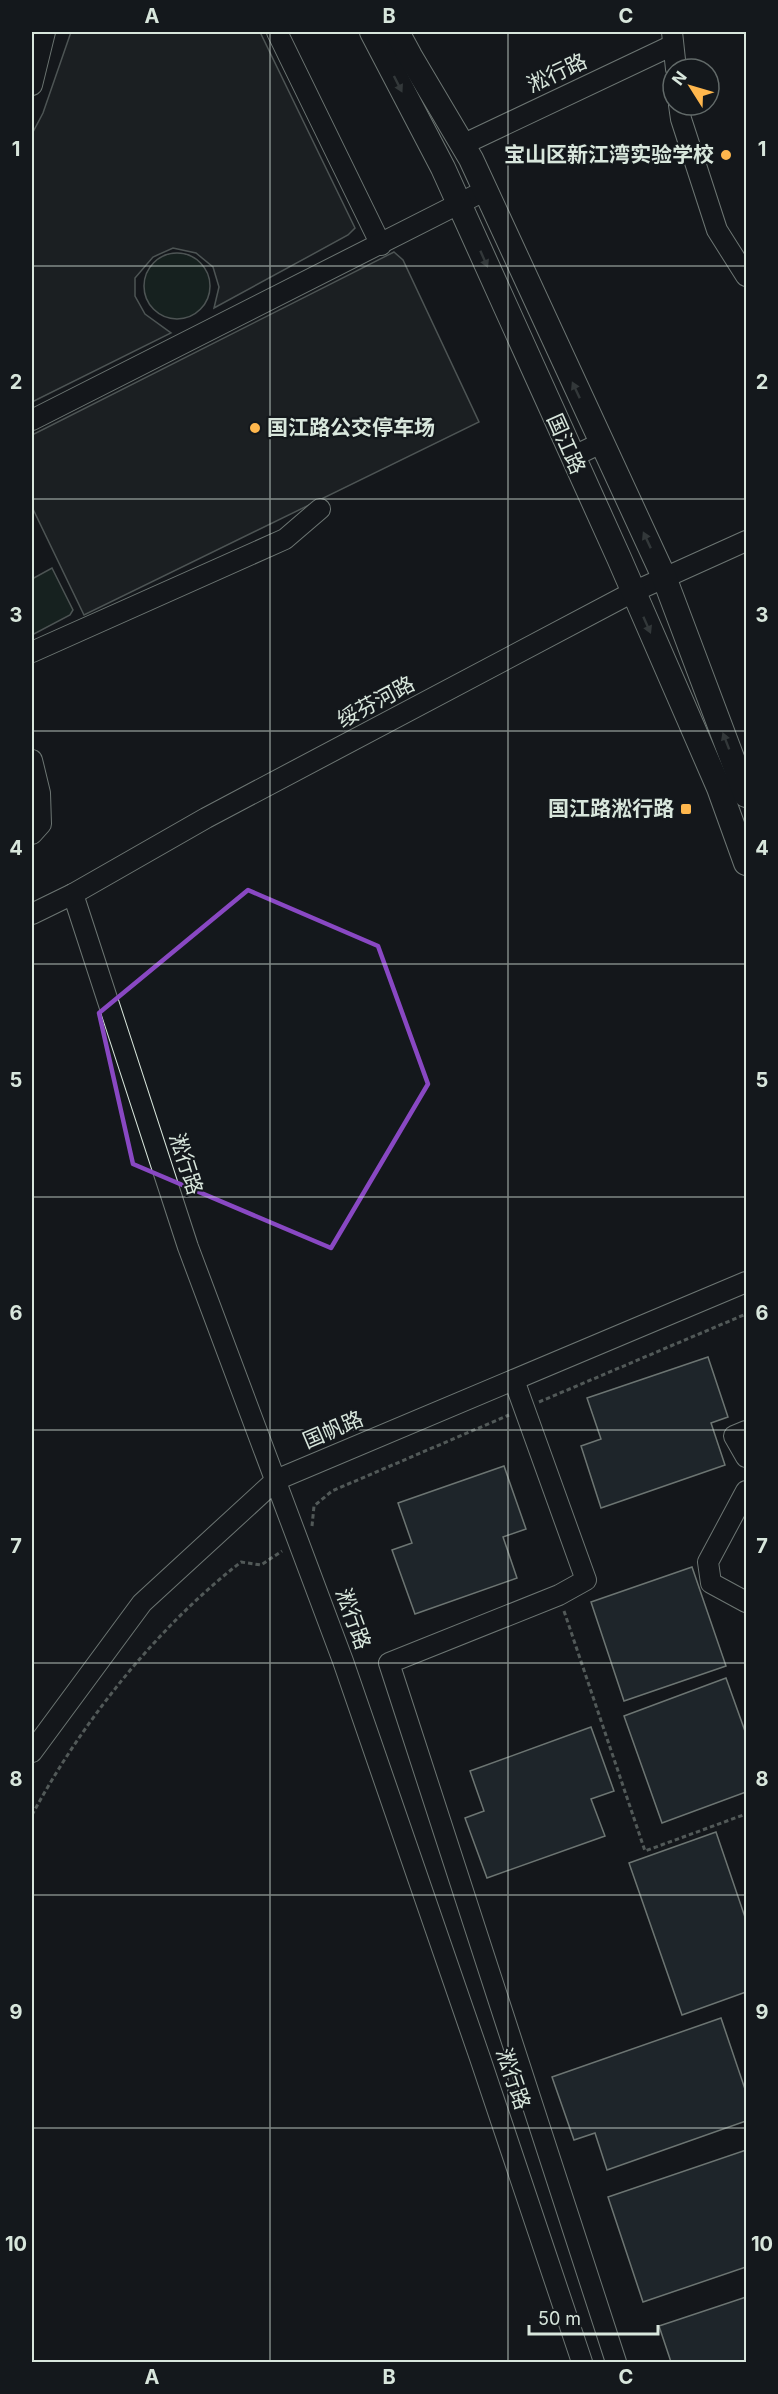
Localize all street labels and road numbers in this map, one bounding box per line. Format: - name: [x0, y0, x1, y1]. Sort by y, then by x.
- street label: 淞行路: [523, 48, 591, 97]
- street label: 国江路: [542, 410, 591, 478]
- street label: 绥芬河路: [333, 671, 419, 732]
- street label: 淞行路: [165, 1130, 208, 1198]
- street label: 国帆路: [299, 1406, 367, 1453]
- street label: 淞行路: [331, 1585, 376, 1653]
- street label: 淞行路: [491, 2045, 536, 2113]

